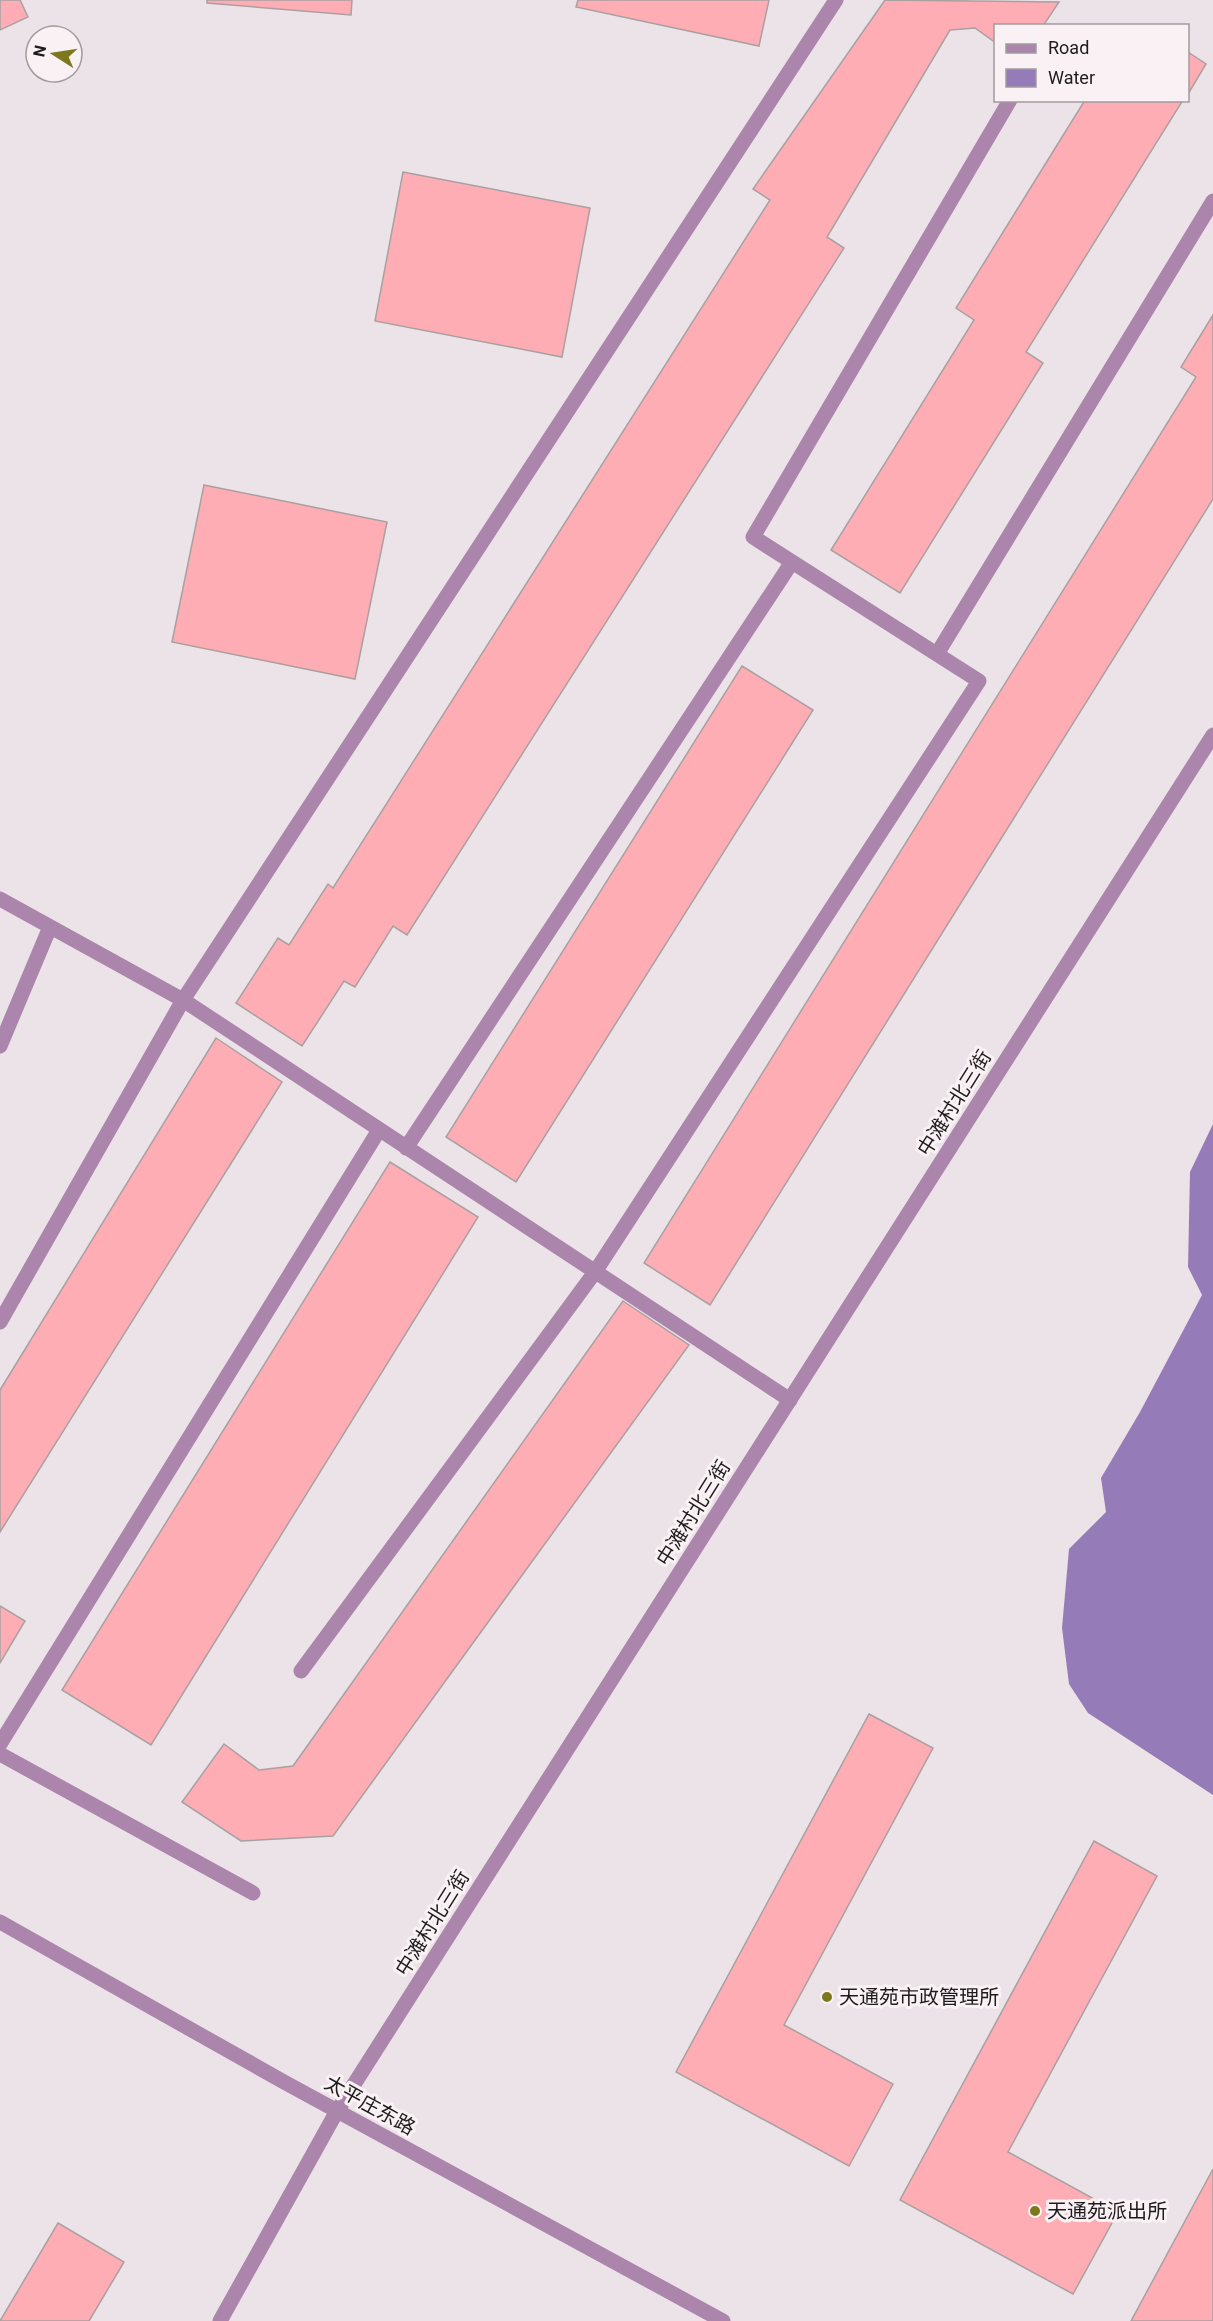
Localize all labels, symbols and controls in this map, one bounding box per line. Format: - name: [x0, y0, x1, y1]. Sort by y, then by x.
- north arrow: [24, 24, 84, 84]
- legend: [994, 24, 1189, 102]
- text: Road: [1048, 37, 1089, 58]
- text: N: [29, 43, 50, 58]
- text: Water: [1048, 67, 1095, 88]
- street label: 中滩村北三街: [912, 1046, 996, 1160]
- street label: 中滩村北三街: [651, 1456, 735, 1570]
- street label: 中滩村北三街: [390, 1866, 474, 1980]
- place label: 天通苑市政管理所: [839, 1985, 999, 2009]
- marker: 天通苑市政管理所: [820, 1990, 834, 2004]
- street label: 太平庄东路: [320, 2070, 420, 2140]
- place label: 天通苑派出所: [1047, 2199, 1167, 2223]
- marker: 天通苑派出所: [1028, 2204, 1042, 2218]

